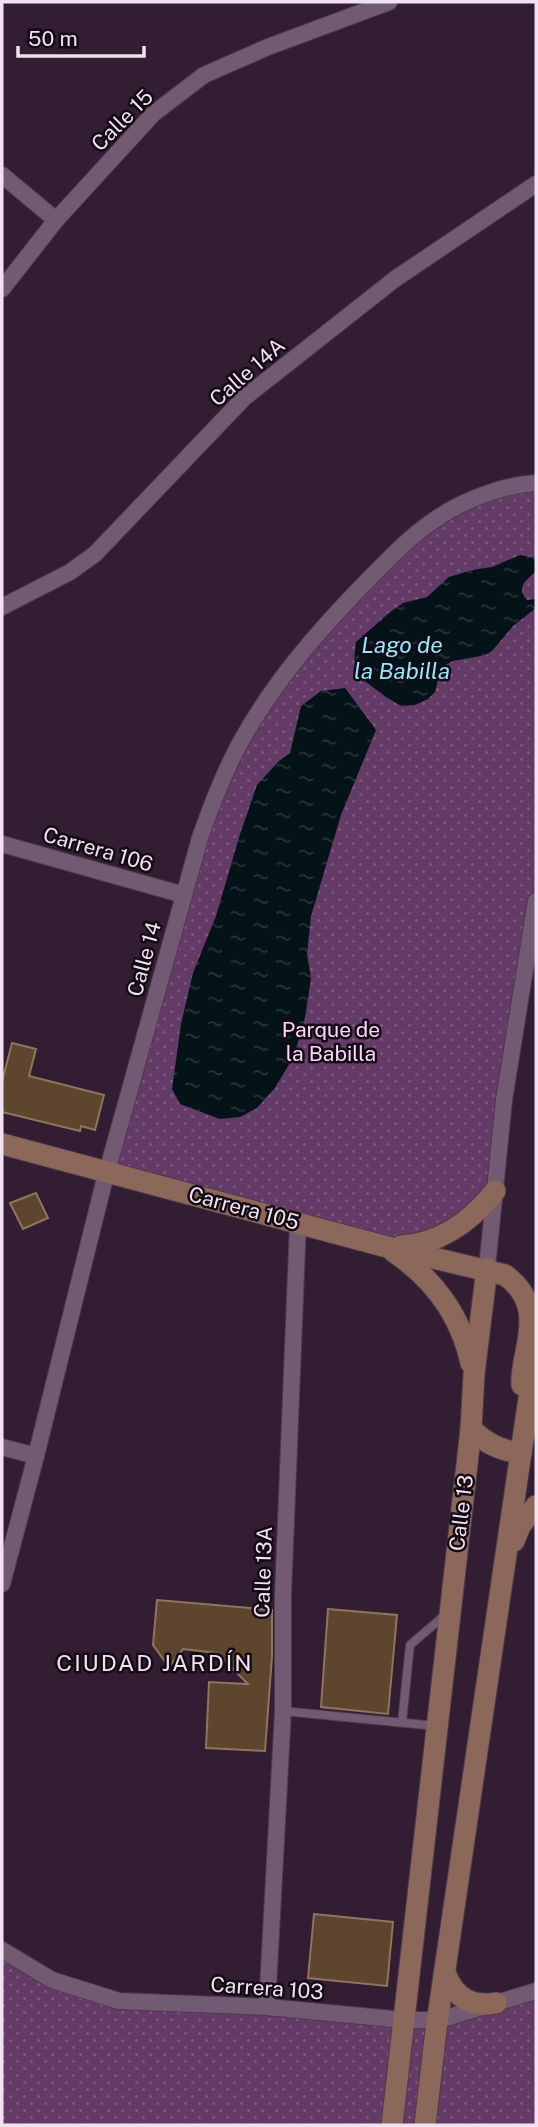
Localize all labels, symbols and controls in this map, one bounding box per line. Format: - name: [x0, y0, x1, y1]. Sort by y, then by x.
- scale bar: [18, 14, 144, 58]
- text: 50 m: [28, 26, 78, 51]
- street label: Calle 15: [86, 84, 158, 156]
- street label: Calle 14A: [204, 333, 290, 411]
- water label: Lago de la Babilla: [354, 631, 450, 684]
- street label: Carrera 106: [40, 821, 156, 877]
- street label: Calle 14: [122, 919, 166, 999]
- park label: Parque de la Babilla: [282, 1017, 380, 1066]
- street label: Carrera 105: [186, 1181, 302, 1235]
- street label: Calle 13: [444, 1474, 478, 1552]
- street label: Calle 13A: [249, 1526, 277, 1618]
- district label: CIUDAD JARDÍN: [56, 1649, 254, 1676]
- street label: Carrera 103: [210, 1972, 324, 2004]

